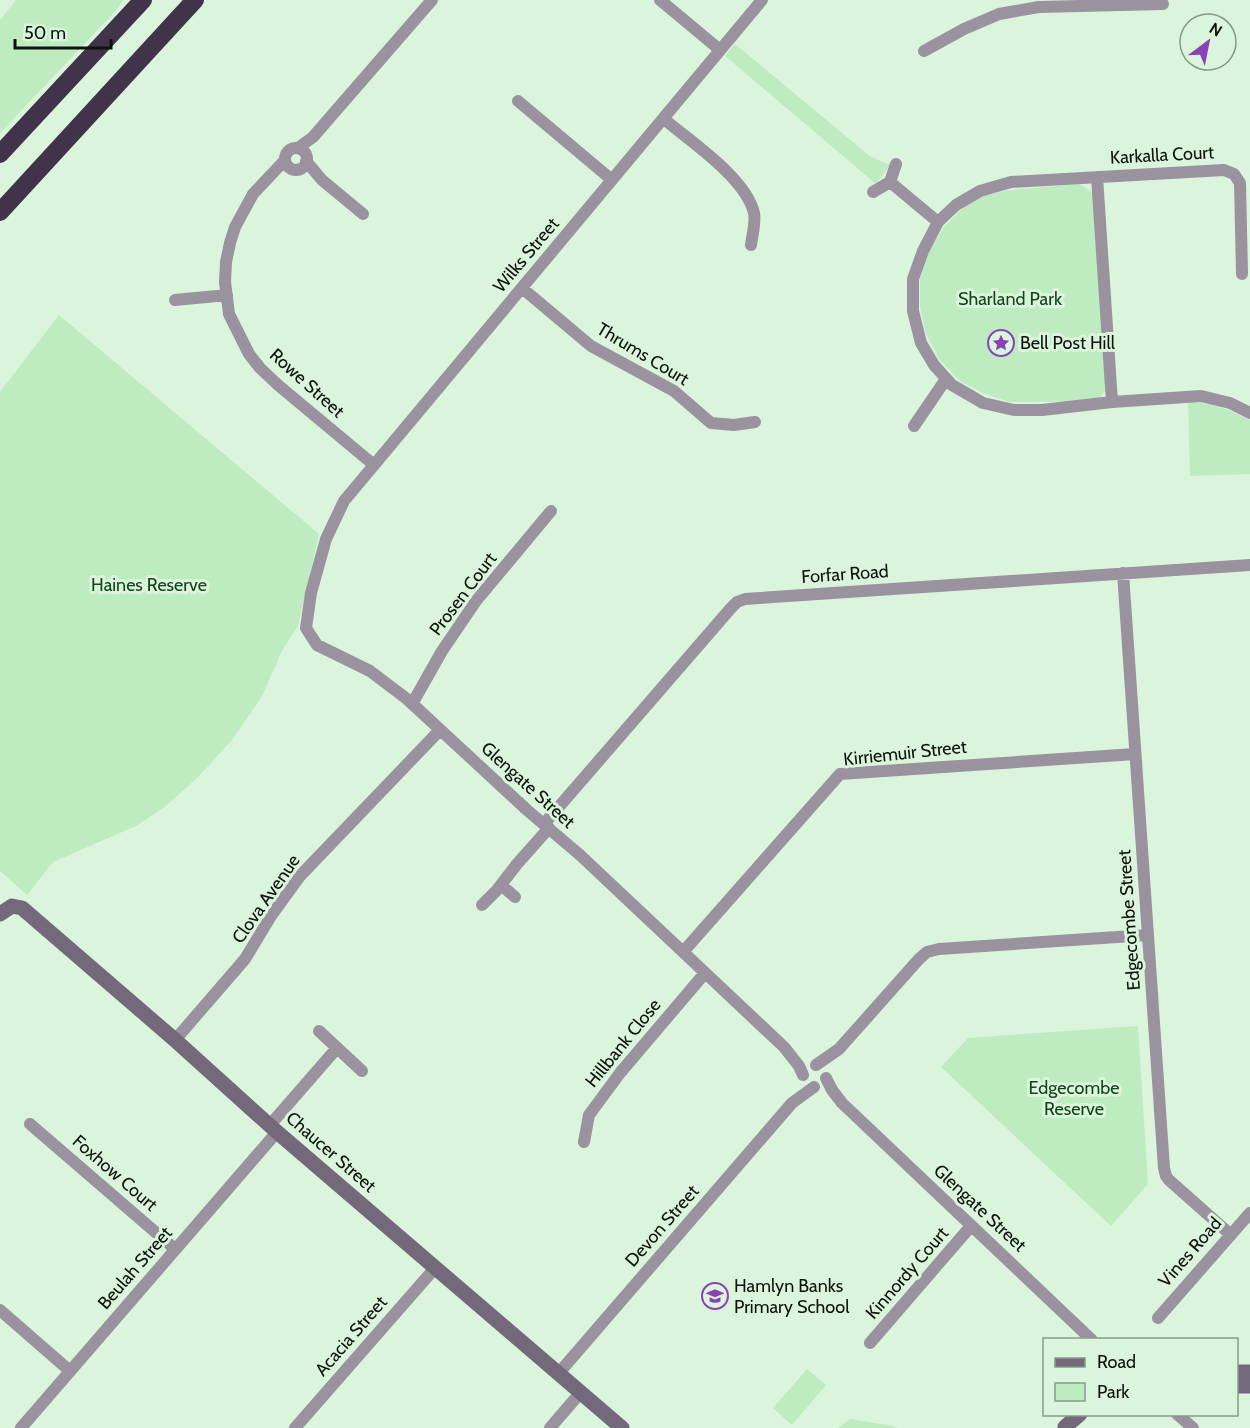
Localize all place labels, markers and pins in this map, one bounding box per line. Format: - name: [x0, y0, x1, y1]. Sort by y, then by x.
- place icon: Bell Post Hill: [986, 328, 1016, 358]
- place label: Bell Post Hill: [1020, 332, 1116, 354]
- place label: Hamlyn Banks Primary School: [734, 1275, 850, 1318]
- school or university icon: Hamlyn Banks Primary School: [700, 1281, 730, 1311]

